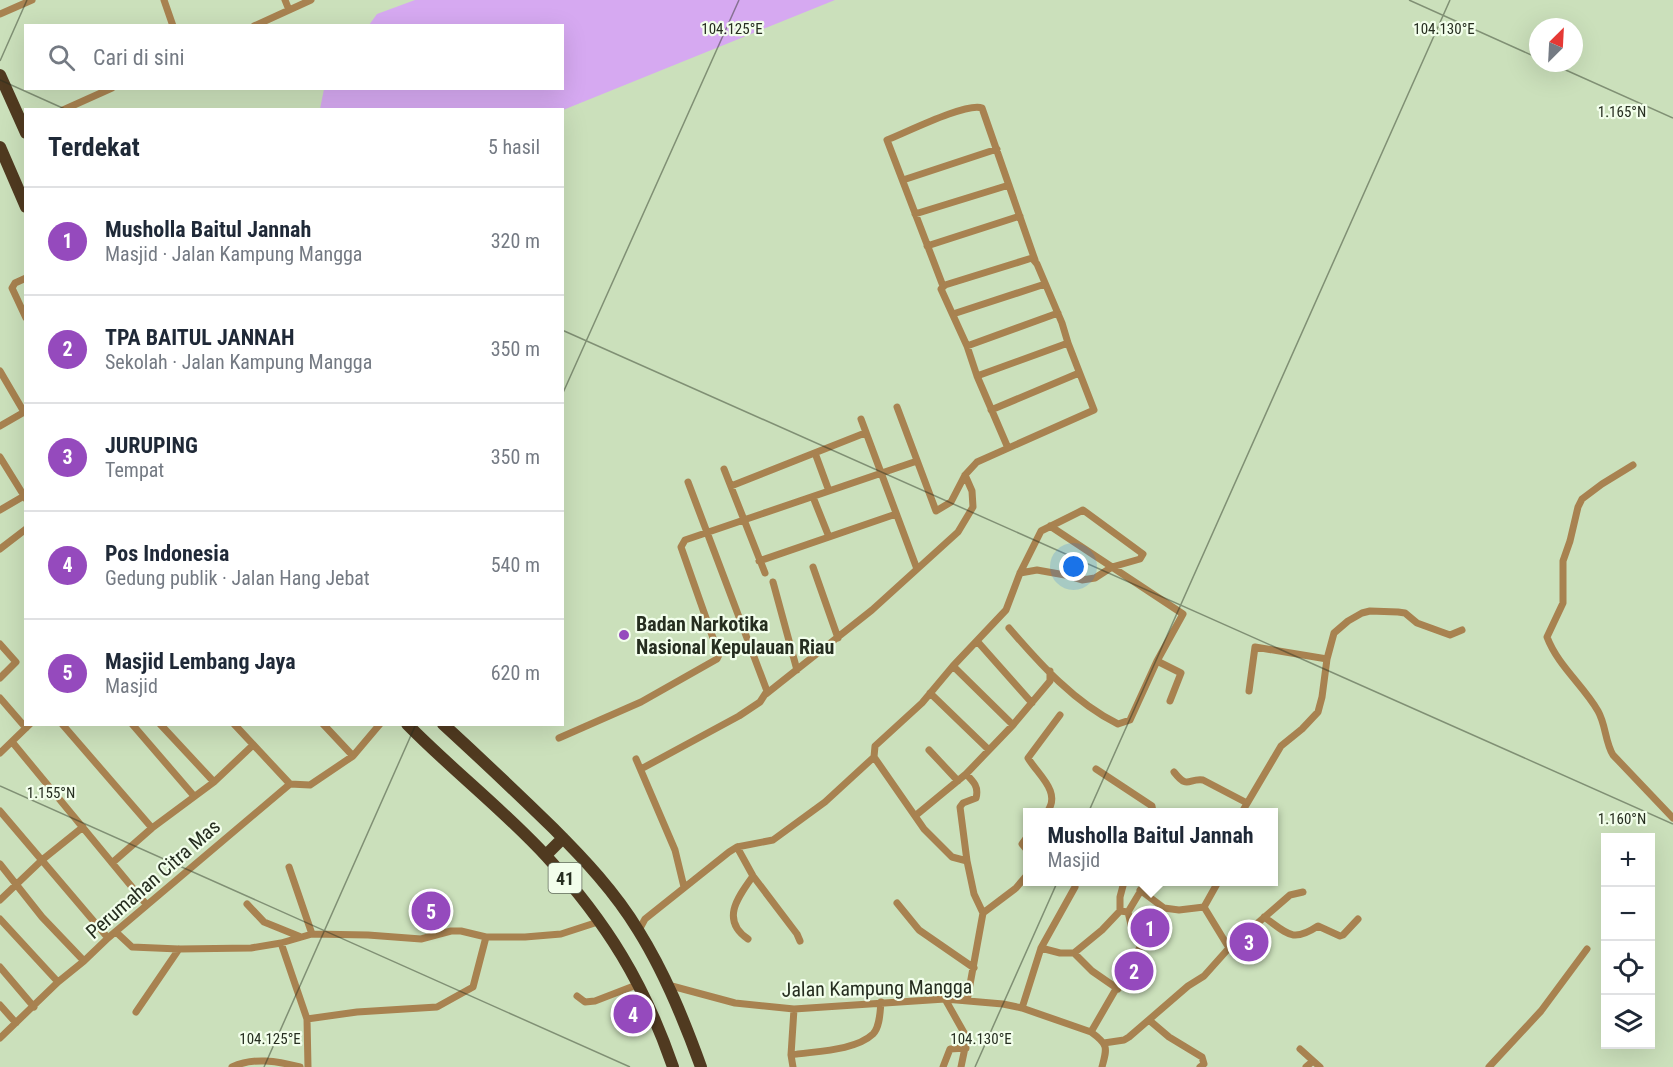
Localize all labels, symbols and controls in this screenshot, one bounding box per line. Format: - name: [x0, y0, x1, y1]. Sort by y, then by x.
- north arrow: [1529, 18, 1583, 72]
- text: 104.125°E: [701, 20, 763, 38]
- text: 104.130°E: [1413, 20, 1475, 38]
- search box: [24, 24, 564, 90]
- icon: search: [45, 41, 78, 74]
- text: Cari di sini: [93, 45, 185, 70]
- text: 1.165°N: [1598, 103, 1646, 121]
- text: Terdekat: [48, 132, 140, 162]
- text: 5 hasil: [488, 135, 540, 159]
- text: Musholla Baitul Jannah: [105, 217, 311, 242]
- text: 1: [62, 229, 73, 253]
- text: 320 m: [491, 229, 540, 253]
- text: Masjid · Jalan Kampung Mangga: [105, 242, 362, 266]
- text: TPA BAITUL JANNAH: [105, 325, 294, 350]
- text: 2: [62, 337, 73, 361]
- text: 350 m: [491, 337, 540, 361]
- text: Sekolah · Jalan Kampung Mangga: [105, 350, 372, 374]
- text: JURUPING: [105, 433, 198, 458]
- text: 3: [62, 445, 73, 469]
- text: 350 m: [491, 445, 540, 469]
- text: Tempat: [105, 458, 164, 482]
- text: Pos Indonesia: [105, 541, 229, 566]
- your location: [1059, 552, 1088, 581]
- text: 4: [62, 553, 73, 577]
- text: 540 m: [491, 553, 540, 577]
- text: Gedung publik · Jalan Hang Jebat: [105, 566, 370, 590]
- place label: Badan Narkotika Nasional Kepulauan Riau: [636, 612, 834, 659]
- marker: Badan Narkotika Nasional Kepulauan Riau: [617, 628, 631, 642]
- text: Masjid Lembang Jaya: [105, 649, 296, 674]
- text: 5: [62, 661, 73, 685]
- text: 620 m: [491, 661, 540, 685]
- text: Masjid: [105, 674, 158, 698]
- text: 1.155°N: [27, 784, 75, 802]
- popup: [1023, 808, 1278, 886]
- text: 1.160°N: [1598, 810, 1646, 828]
- street label: Perumahan Citra Mas: [81, 814, 225, 944]
- text: Musholla Baitul Jannah: [1047, 823, 1254, 848]
- map controls: [1601, 833, 1655, 1049]
- button: +: [1601, 833, 1655, 887]
- text: Masjid: [1047, 848, 1100, 872]
- road number: 41: [548, 863, 582, 893]
- button: −: [1601, 887, 1655, 941]
- pin: 5: [412, 888, 450, 934]
- pin: 1: [1130, 906, 1170, 950]
- pin: 3: [1230, 920, 1268, 964]
- button: locate: [1601, 941, 1655, 995]
- pin: 2: [1114, 948, 1154, 994]
- street label: Jalan Kampung Mangga: [782, 974, 972, 1002]
- pin: 4: [614, 992, 652, 1036]
- button: layers: [1601, 995, 1655, 1049]
- text: 104.125°E: [239, 1030, 301, 1048]
- text: 104.130°E: [950, 1030, 1012, 1048]

